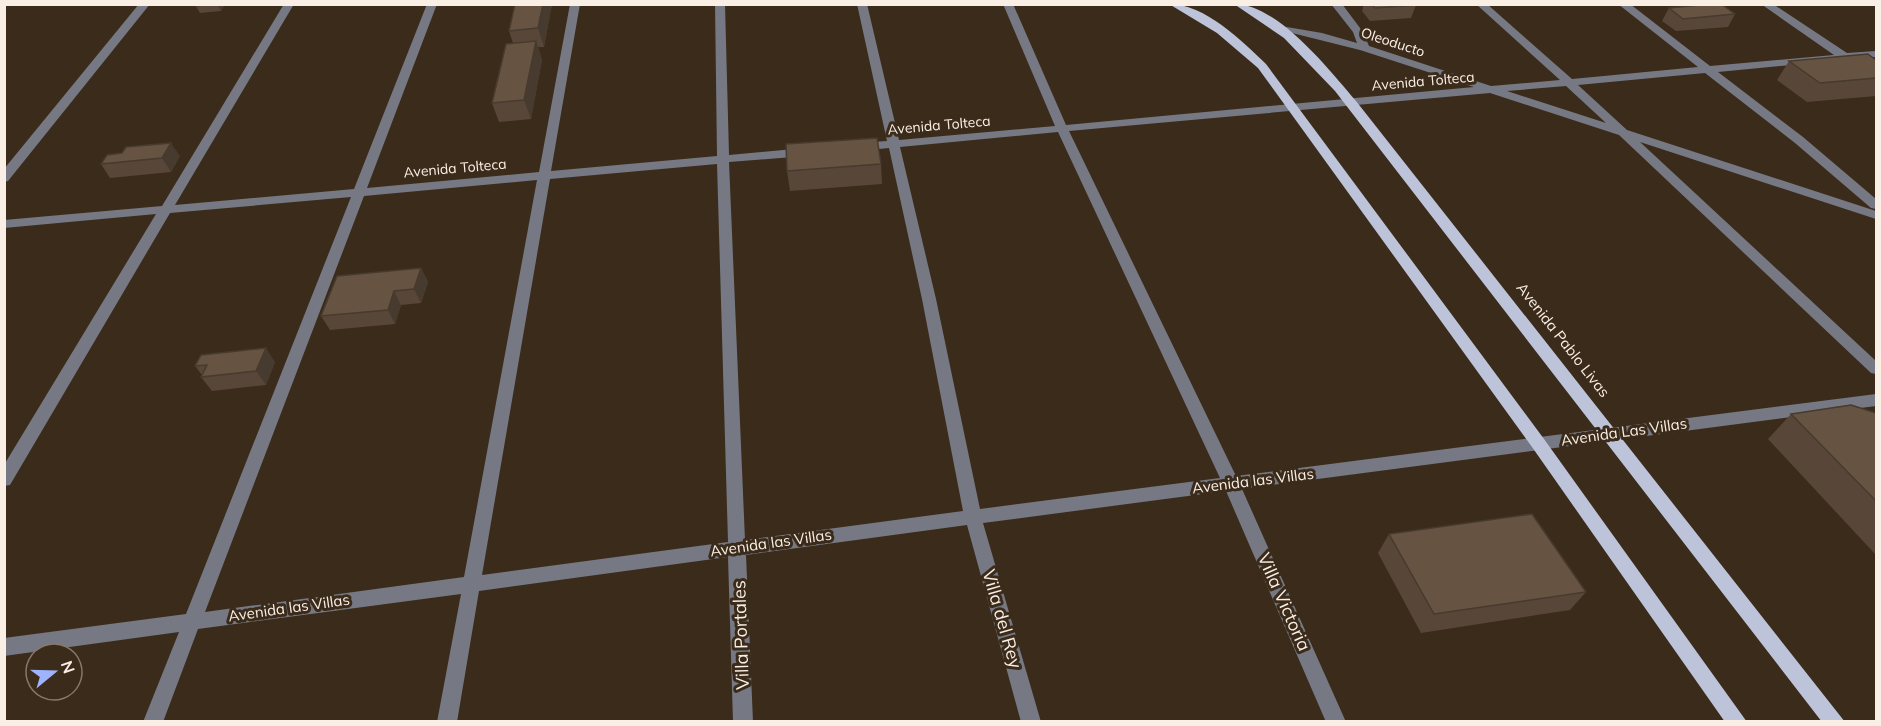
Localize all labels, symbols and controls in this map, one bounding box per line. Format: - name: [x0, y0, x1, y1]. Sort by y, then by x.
- street label: Oleoducto: [1359, 23, 1427, 61]
- street label: Avenida Tolteca: [1371, 68, 1475, 94]
- street label: Avenida Tolteca: [887, 112, 991, 138]
- street label: Avenida Tolteca: [403, 155, 507, 181]
- street label: Avenida Pablo Livas: [1513, 279, 1614, 401]
- street label: Avenida Las Villas: [1560, 413, 1688, 450]
- street label: Avenida las Villas: [1191, 464, 1315, 497]
- street label: Avenida las Villas: [709, 525, 833, 560]
- street label: Villa Victoria: [1253, 549, 1316, 654]
- street label: Villa del Rey: [977, 567, 1028, 671]
- street label: Villa Portales: [727, 580, 754, 690]
- street label: Avenida las Villas: [227, 590, 351, 625]
- north arrow: [24, 642, 84, 702]
- text: N: [57, 658, 80, 676]

